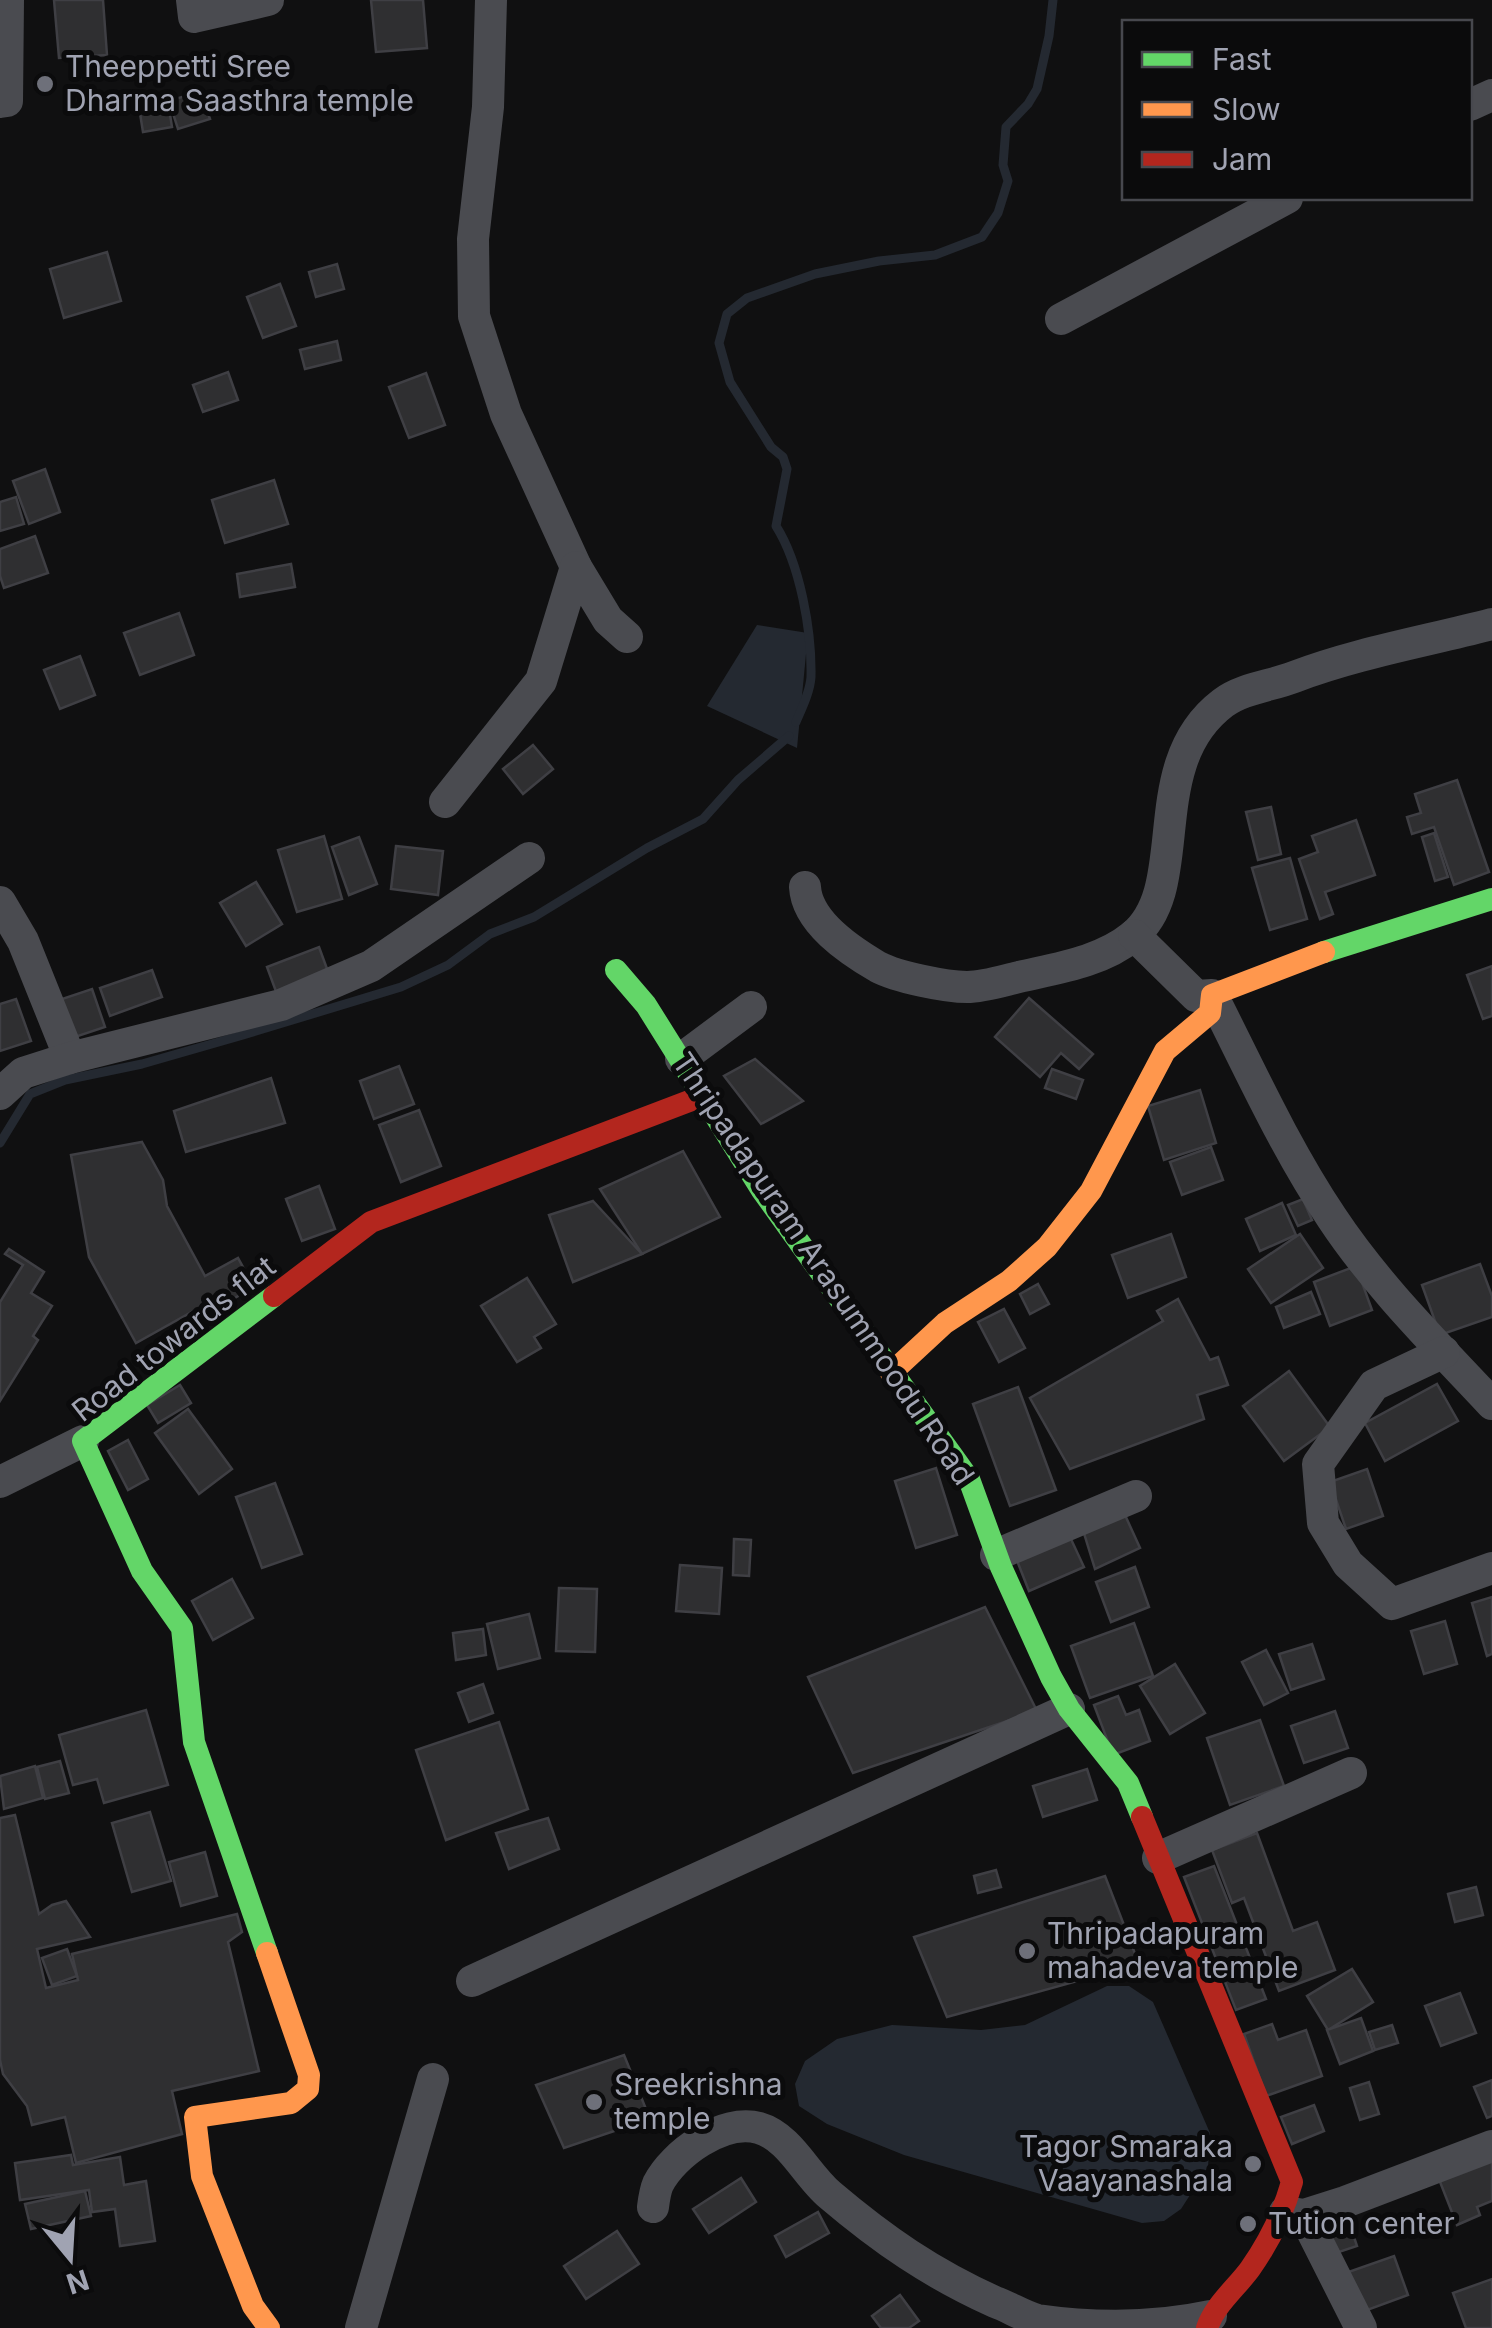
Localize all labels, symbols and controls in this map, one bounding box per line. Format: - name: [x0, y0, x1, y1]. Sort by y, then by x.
- legend: [1122, 20, 1472, 200]
- text: Fast: [1212, 41, 1272, 77]
- place label: Theeppetti Sree Dharma Saasthra temple: [65, 48, 414, 118]
- marker: Theeppetti Sree Dharma Saasthra temple: [34, 73, 56, 95]
- text: Slow: [1212, 91, 1281, 127]
- text: Jam: [1212, 141, 1272, 177]
- street label: Thripadapuram Arasummoodu Road: [665, 1045, 982, 1491]
- street label: Road towards flat: [65, 1248, 282, 1429]
- place label: Thripadapuram mahadeva temple: [1047, 1915, 1298, 1985]
- marker: Thripadapuram mahadeva temple: [1016, 1940, 1038, 1962]
- place label: Sreekrishna temple: [614, 2066, 783, 2136]
- marker: Sreekrishna temple: [583, 2091, 605, 2113]
- place label: Tagor Smaraka Vaayanashala: [1019, 2128, 1233, 2198]
- marker: Tagor Smaraka Vaayanashala: [1242, 2153, 1264, 2175]
- place label: Tution center: [1268, 2205, 1455, 2241]
- north arrow: [20, 2208, 120, 2308]
- marker: Tution center: [1237, 2213, 1259, 2235]
- text: N: [62, 2262, 93, 2301]

